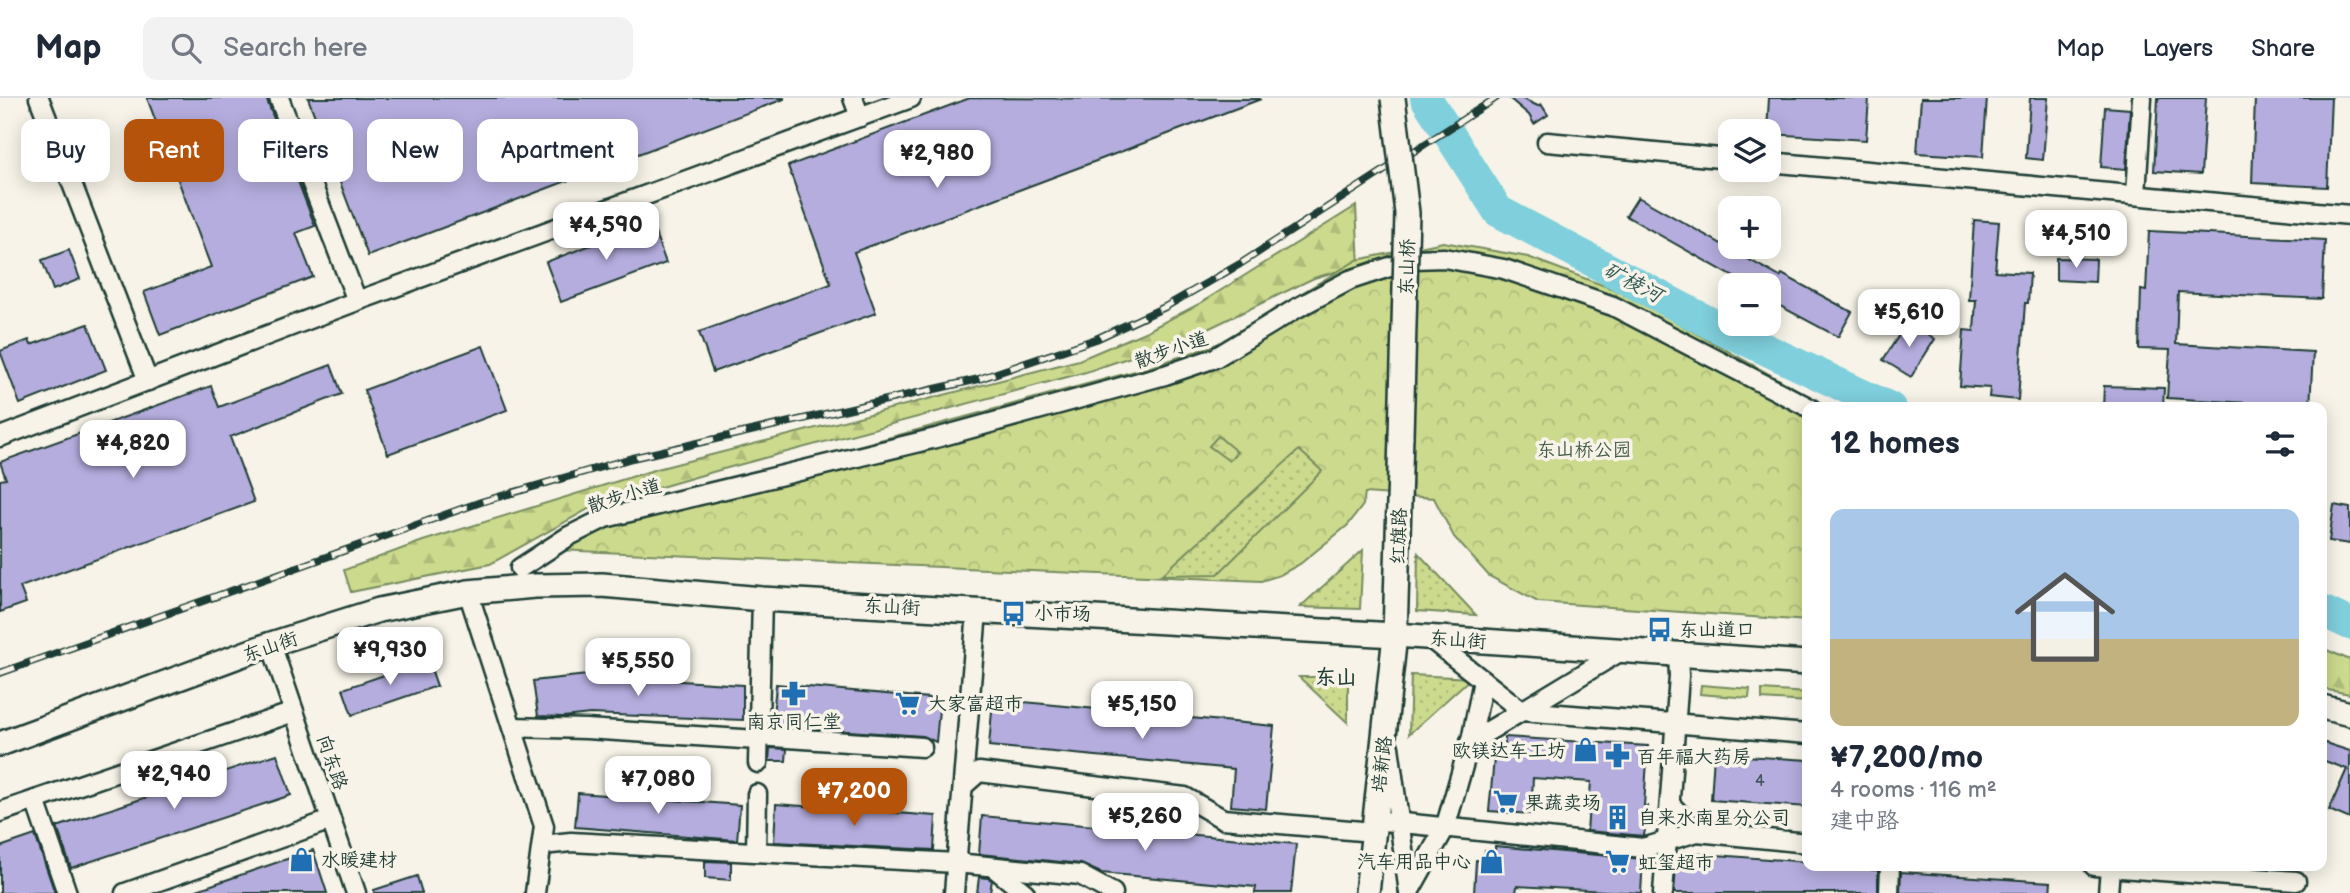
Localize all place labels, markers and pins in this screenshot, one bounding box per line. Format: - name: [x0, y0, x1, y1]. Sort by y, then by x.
- pin: ¥2,980: [880, 130, 994, 190]
- pin: ¥4,590: [549, 202, 663, 262]
- pin: ¥4,510: [2019, 211, 2133, 270]
- pin: ¥5,610: [1852, 289, 1966, 349]
- pin: ¥4,820: [76, 420, 190, 480]
- bus stop icon: 小市场: [1000, 599, 1028, 627]
- place label: 小市场: [1034, 603, 1091, 626]
- bus stop icon: 东山道口: [1645, 615, 1673, 643]
- place label: 东山道口: [1679, 619, 1755, 642]
- pin: ¥9,930: [333, 628, 447, 687]
- pin: ¥5,550: [581, 638, 695, 698]
- pharmacy icon: 南京同仁堂: [780, 679, 808, 707]
- pin: ¥5,150: [1085, 682, 1199, 741]
- supermarket icon: 大家富超市: [894, 689, 922, 717]
- place label: 大家富超市: [928, 693, 1023, 716]
- place label: 南京同仁堂: [746, 711, 842, 734]
- shop icon: 欧镁达车工坊: [1572, 736, 1600, 764]
- place label: 欧镁达车工坊: [1452, 740, 1566, 763]
- pharmacy icon: 百年福大药房: [1603, 742, 1631, 770]
- place label: 百年福大药房: [1637, 746, 1751, 769]
- pin: ¥2,940: [117, 752, 231, 811]
- pin: ¥7,080: [601, 756, 715, 816]
- pin: ¥7,200: [797, 768, 911, 828]
- supermarket icon: 果蔬卖场: [1491, 788, 1519, 816]
- place label: 果蔬卖场: [1525, 792, 1601, 815]
- pin: ¥5,260: [1088, 794, 1202, 853]
- building icon: 自来水南星分公司: [1604, 803, 1632, 831]
- place label: 自来水南星分公司: [1638, 807, 1790, 830]
- shop icon: 水暖建材: [287, 845, 315, 873]
- shop icon: 汽车用品中心: [1477, 847, 1505, 875]
- supermarket icon: 虹玺超市: [1604, 848, 1632, 876]
- place label: 水暖建材: [321, 849, 397, 872]
- place label: 汽车用品中心: [1357, 851, 1471, 874]
- place label: 虹玺超市: [1638, 852, 1714, 875]

